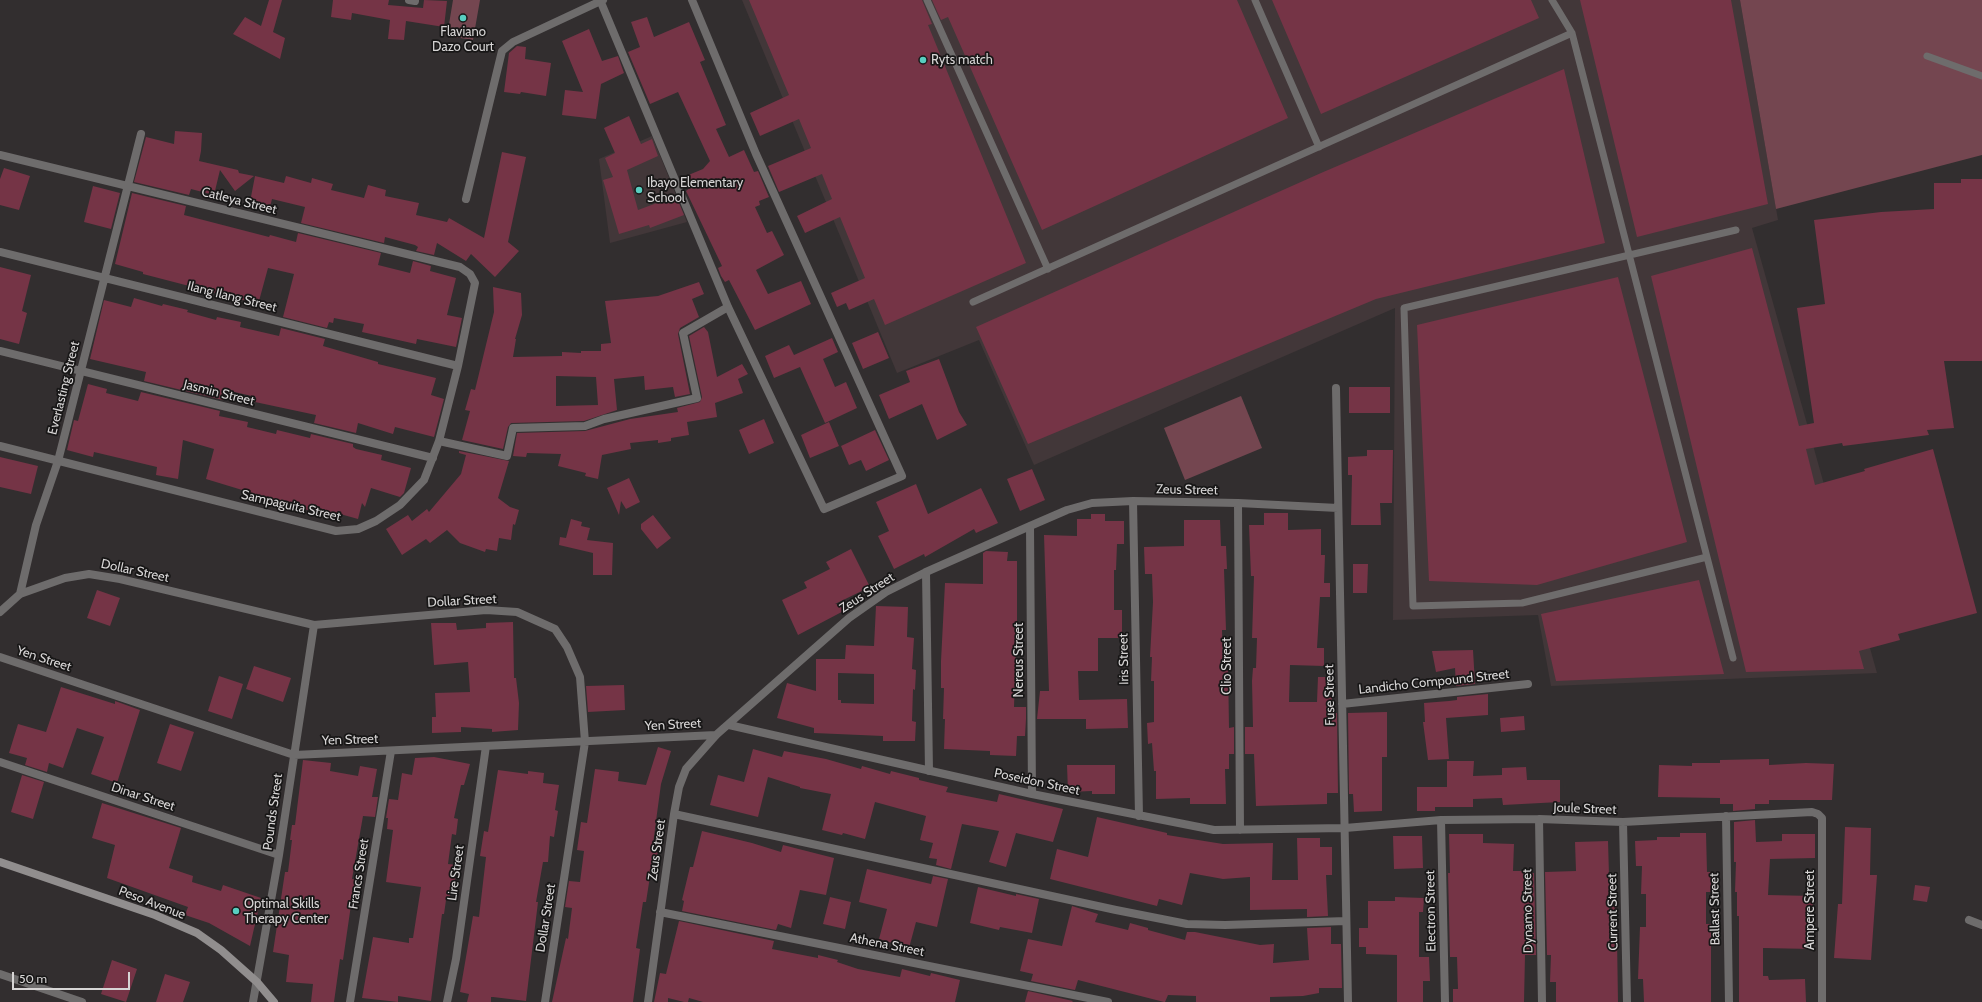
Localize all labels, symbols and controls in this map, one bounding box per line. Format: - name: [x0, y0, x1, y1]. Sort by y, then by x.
- marker: Flaviano Dazo Court: [458, 13, 468, 23]
- place label: Flaviano Dazo Court: [432, 24, 494, 55]
- place label: Ryts match: [931, 52, 993, 68]
- marker: Ryts match: [918, 55, 928, 65]
- place label: Ibayo Elementary School: [647, 175, 743, 206]
- street label: Catleya Street: [200, 184, 278, 218]
- marker: Ibayo Elementary School: [634, 185, 644, 195]
- street label: Ilang Ilang Street: [186, 278, 278, 316]
- street label: Everlasting Street: [45, 340, 83, 436]
- street label: Jasmin Street: [182, 377, 256, 409]
- street label: Zeus Street: [1156, 482, 1218, 498]
- street label: Sampaguita Street: [240, 487, 342, 525]
- street label: Dollar Street: [99, 556, 171, 586]
- street label: Zeus Street: [837, 570, 897, 616]
- street label: Dollar Street: [427, 591, 497, 611]
- street label: Nereus Street: [1011, 623, 1027, 697]
- street label: Iris Street: [1116, 633, 1132, 685]
- street label: Clio Street: [1219, 637, 1235, 695]
- street label: Yen Street: [15, 643, 73, 675]
- street label: Fuse Street: [1322, 664, 1338, 726]
- street label: Landicho Compound Street: [1358, 666, 1510, 698]
- street label: Yen Street: [644, 716, 702, 734]
- street label: Yen Street: [321, 731, 379, 749]
- street label: Poseidon Street: [993, 765, 1081, 799]
- street label: Pounds Street: [260, 773, 286, 851]
- street label: Dinar Street: [109, 779, 177, 815]
- street label: Joule Street: [1553, 800, 1617, 818]
- street label: Zeus Street: [645, 818, 669, 882]
- street label: Francs Street: [346, 838, 372, 910]
- street label: Lire Street: [444, 844, 468, 902]
- street label: Dynamo Street: [1519, 869, 1537, 953]
- street label: Electron Street: [1422, 870, 1440, 952]
- street label: Ampere Street: [1802, 870, 1818, 950]
- street label: Current Street: [1605, 873, 1621, 951]
- street label: Ballast Street: [1707, 873, 1723, 945]
- street label: Peso Avenue: [116, 883, 188, 923]
- street label: Dollar Street: [533, 883, 559, 953]
- place label: Optimal Skills Therapy Center: [244, 896, 328, 927]
- marker: Optimal Skills Therapy Center: [231, 906, 241, 916]
- street label: Athena Street: [848, 930, 926, 960]
- scale bar: [14, 964, 132, 990]
- text: 50 m: [19, 971, 47, 986]

